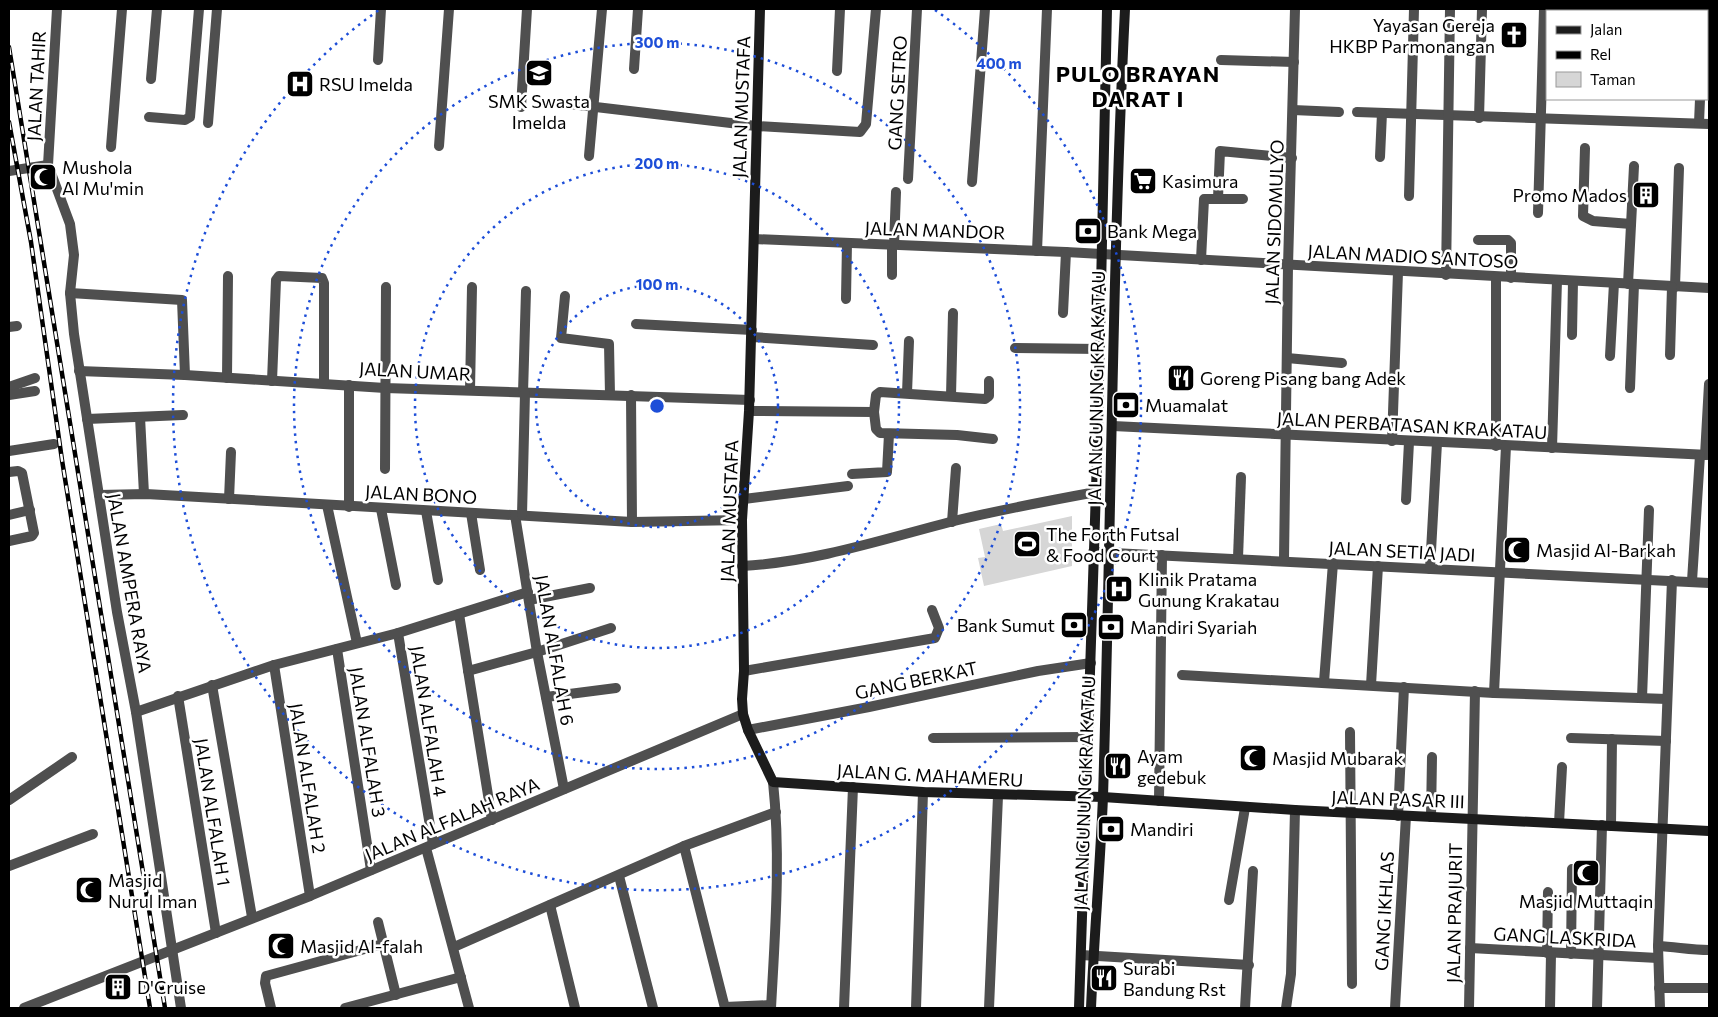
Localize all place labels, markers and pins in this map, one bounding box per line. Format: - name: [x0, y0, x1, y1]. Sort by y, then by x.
- place label: Yayasan Gereja HKBP Parmonangan: [1329, 14, 1495, 57]
- church icon: Yayasan Gereja HKBP Parmonangan: [1499, 20, 1529, 50]
- school or university icon: SMK Swasta Imelda: [524, 58, 554, 88]
- hospital icon: RSU Imelda: [285, 69, 315, 99]
- place label: RSU Imelda: [319, 73, 413, 95]
- place label: SMK Swasta Imelda: [488, 90, 590, 133]
- place label: Mushola Al Mu'min: [62, 156, 144, 199]
- mosque icon: Mushola Al Mu'min: [28, 162, 58, 192]
- supermarket icon: Kasimura: [1128, 166, 1158, 196]
- place label: Kasimura: [1162, 170, 1239, 192]
- building icon: Promo Mados: [1631, 180, 1661, 210]
- place label: Promo Mados: [1513, 184, 1627, 206]
- bank icon: Bank Mega: [1073, 216, 1103, 246]
- place label: Bank Mega: [1107, 220, 1197, 242]
- restaurant icon: Goreng Pisang bang Adek: [1166, 363, 1196, 393]
- place label: Goreng Pisang bang Adek: [1200, 367, 1406, 389]
- bank icon: Muamalat: [1111, 390, 1141, 420]
- place label: Muamalat: [1145, 394, 1228, 416]
- centre of rings: [648, 397, 666, 415]
- place label: The Forth Futsal & Food Court: [1046, 523, 1179, 566]
- sports icon: The Forth Futsal & Food Court: [1012, 529, 1042, 559]
- mosque icon: Masjid Al-Barkah: [1502, 535, 1532, 565]
- place label: Masjid Al-Barkah: [1536, 539, 1676, 561]
- place label: Klinik Pratama Gunung Krakatau: [1138, 568, 1280, 611]
- hospital icon: Klinik Pratama Gunung Krakatau: [1104, 574, 1134, 604]
- bank icon: Bank Sumut: [1059, 610, 1089, 640]
- bank icon: Mandiri Syariah: [1096, 612, 1126, 642]
- place label: Bank Sumut: [957, 614, 1055, 636]
- place label: Mandiri Syariah: [1130, 616, 1257, 638]
- mosque icon: Masjid Mubarak: [1238, 743, 1268, 773]
- place label: Ayam gedebuk: [1137, 745, 1207, 788]
- place label: Masjid Mubarak: [1272, 747, 1403, 769]
- restaurant icon: Ayam gedebuk: [1103, 751, 1133, 781]
- bank icon: Mandiri: [1096, 814, 1126, 844]
- place label: Mandiri: [1130, 818, 1194, 840]
- mosque icon: Masjid Muttaqin: [1571, 858, 1601, 888]
- place label: Masjid Nurul Iman: [108, 869, 197, 912]
- mosque icon: Masjid Nurul Iman: [74, 875, 104, 905]
- place label: Masjid Muttaqin: [1519, 890, 1653, 912]
- mosque icon: Masjid Al-falah: [266, 931, 296, 961]
- place label: Masjid Al-falah: [300, 935, 423, 957]
- place label: Surabi Bandung Rst: [1123, 957, 1226, 1000]
- restaurant icon: Surabi Bandung Rst: [1089, 963, 1119, 993]
- building icon: D'Cruise: [103, 972, 133, 1002]
- place label: D'Cruise: [137, 976, 206, 998]

